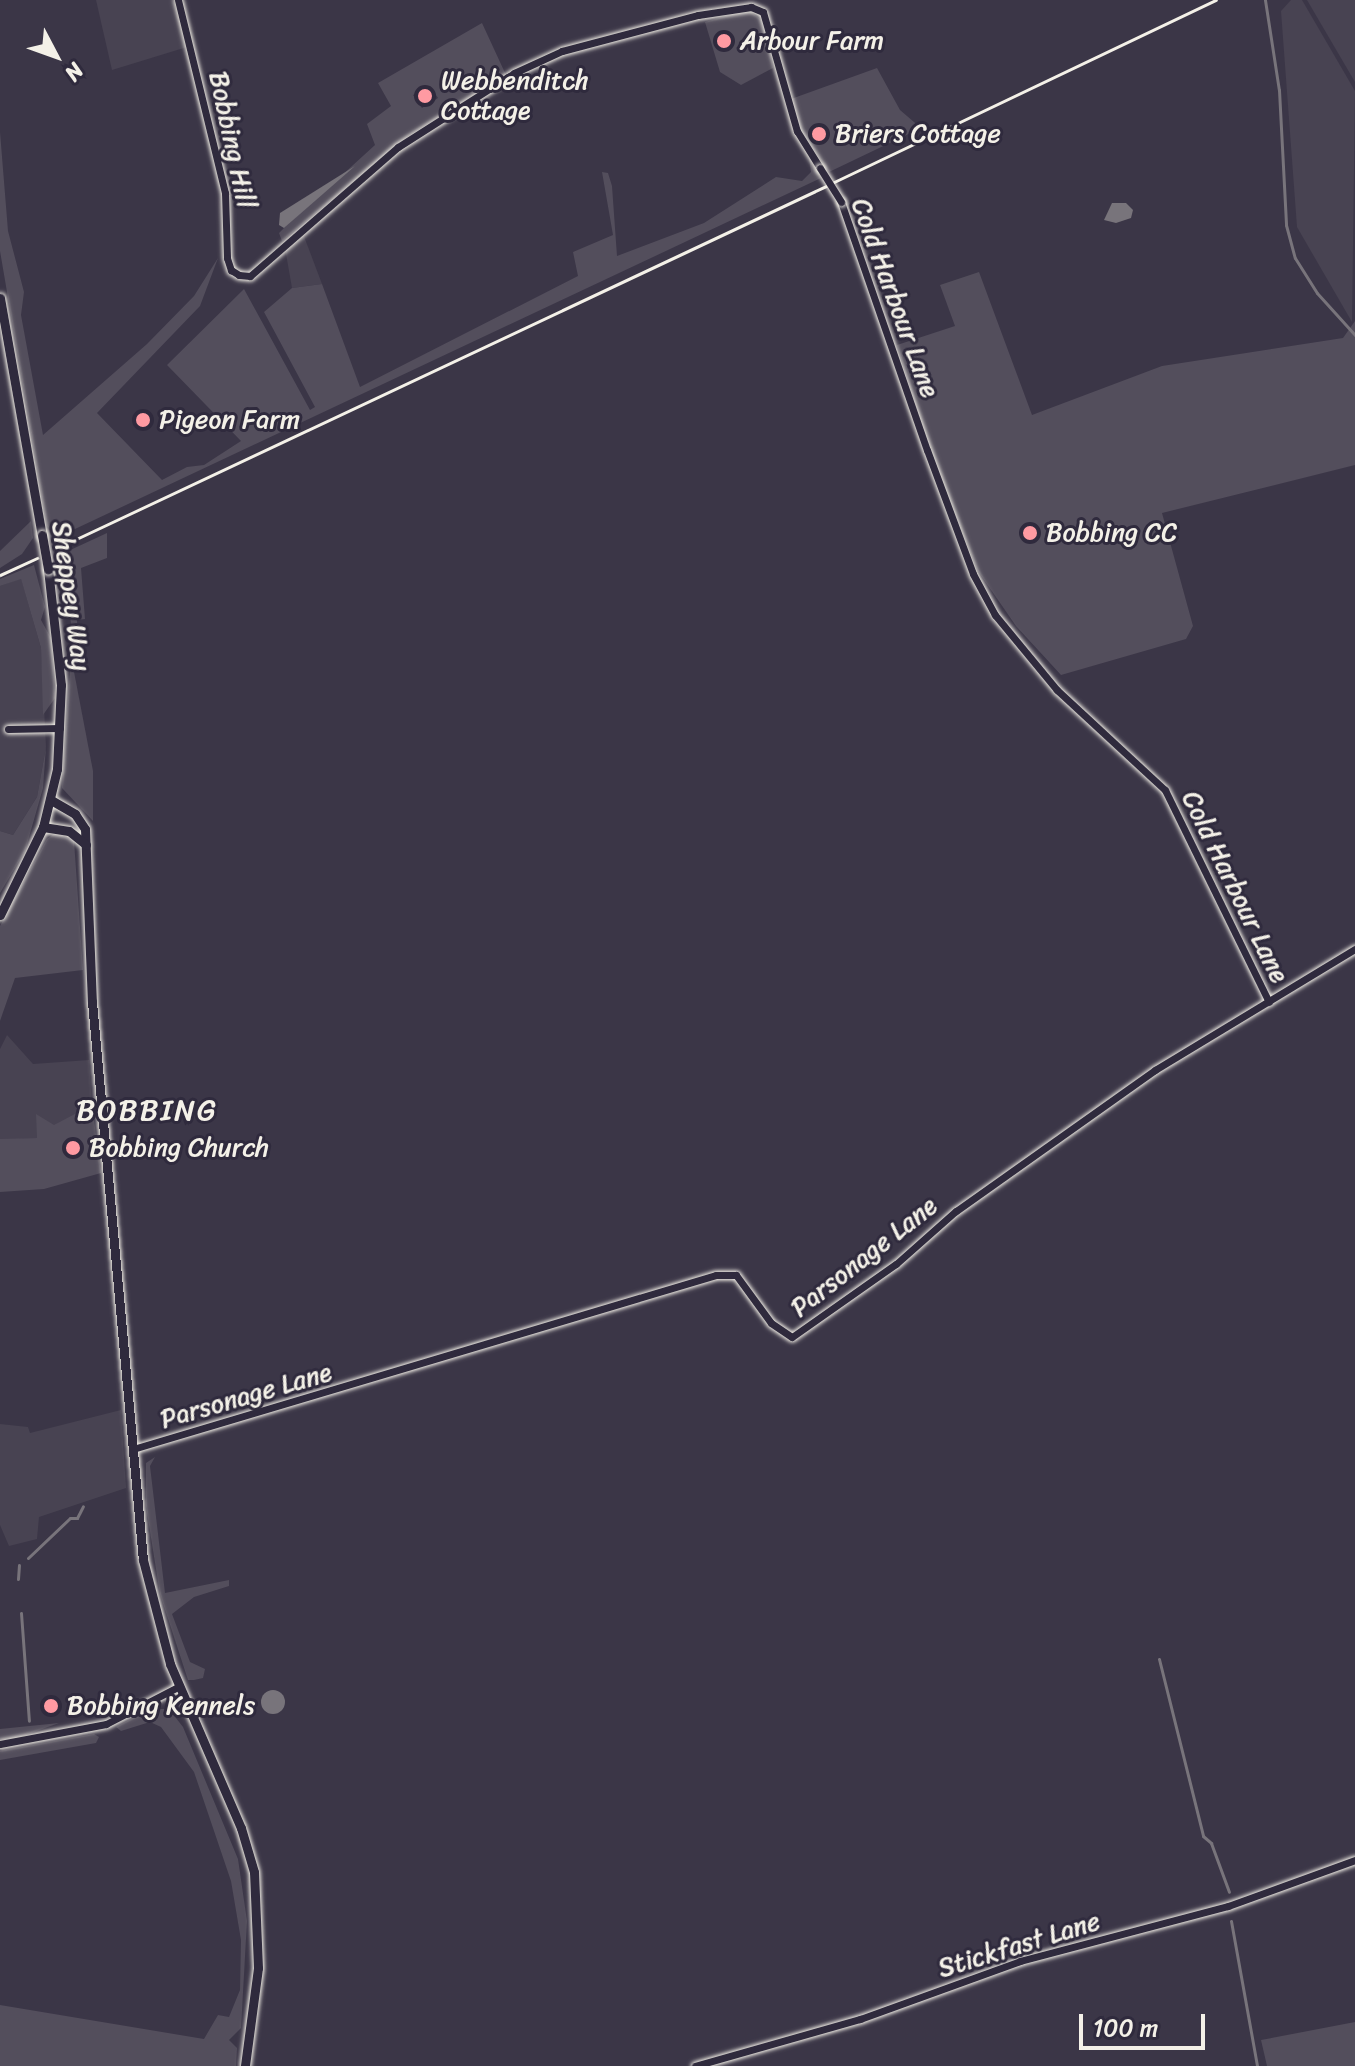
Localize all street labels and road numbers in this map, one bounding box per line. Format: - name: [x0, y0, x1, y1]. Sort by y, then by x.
- street label: Bobbing Hill: [202, 69, 262, 211]
- street label: Cold Harbour Lane: [844, 194, 946, 402]
- street label: Sheppey Way: [45, 519, 97, 673]
- street label: Cold Harbour Lane: [1175, 786, 1295, 988]
- street label: Parsonage Lane: [784, 1190, 944, 1324]
- street label: Parsonage Lane: [156, 1357, 336, 1435]
- street label: Stickfast Lane: [934, 1906, 1104, 1984]

